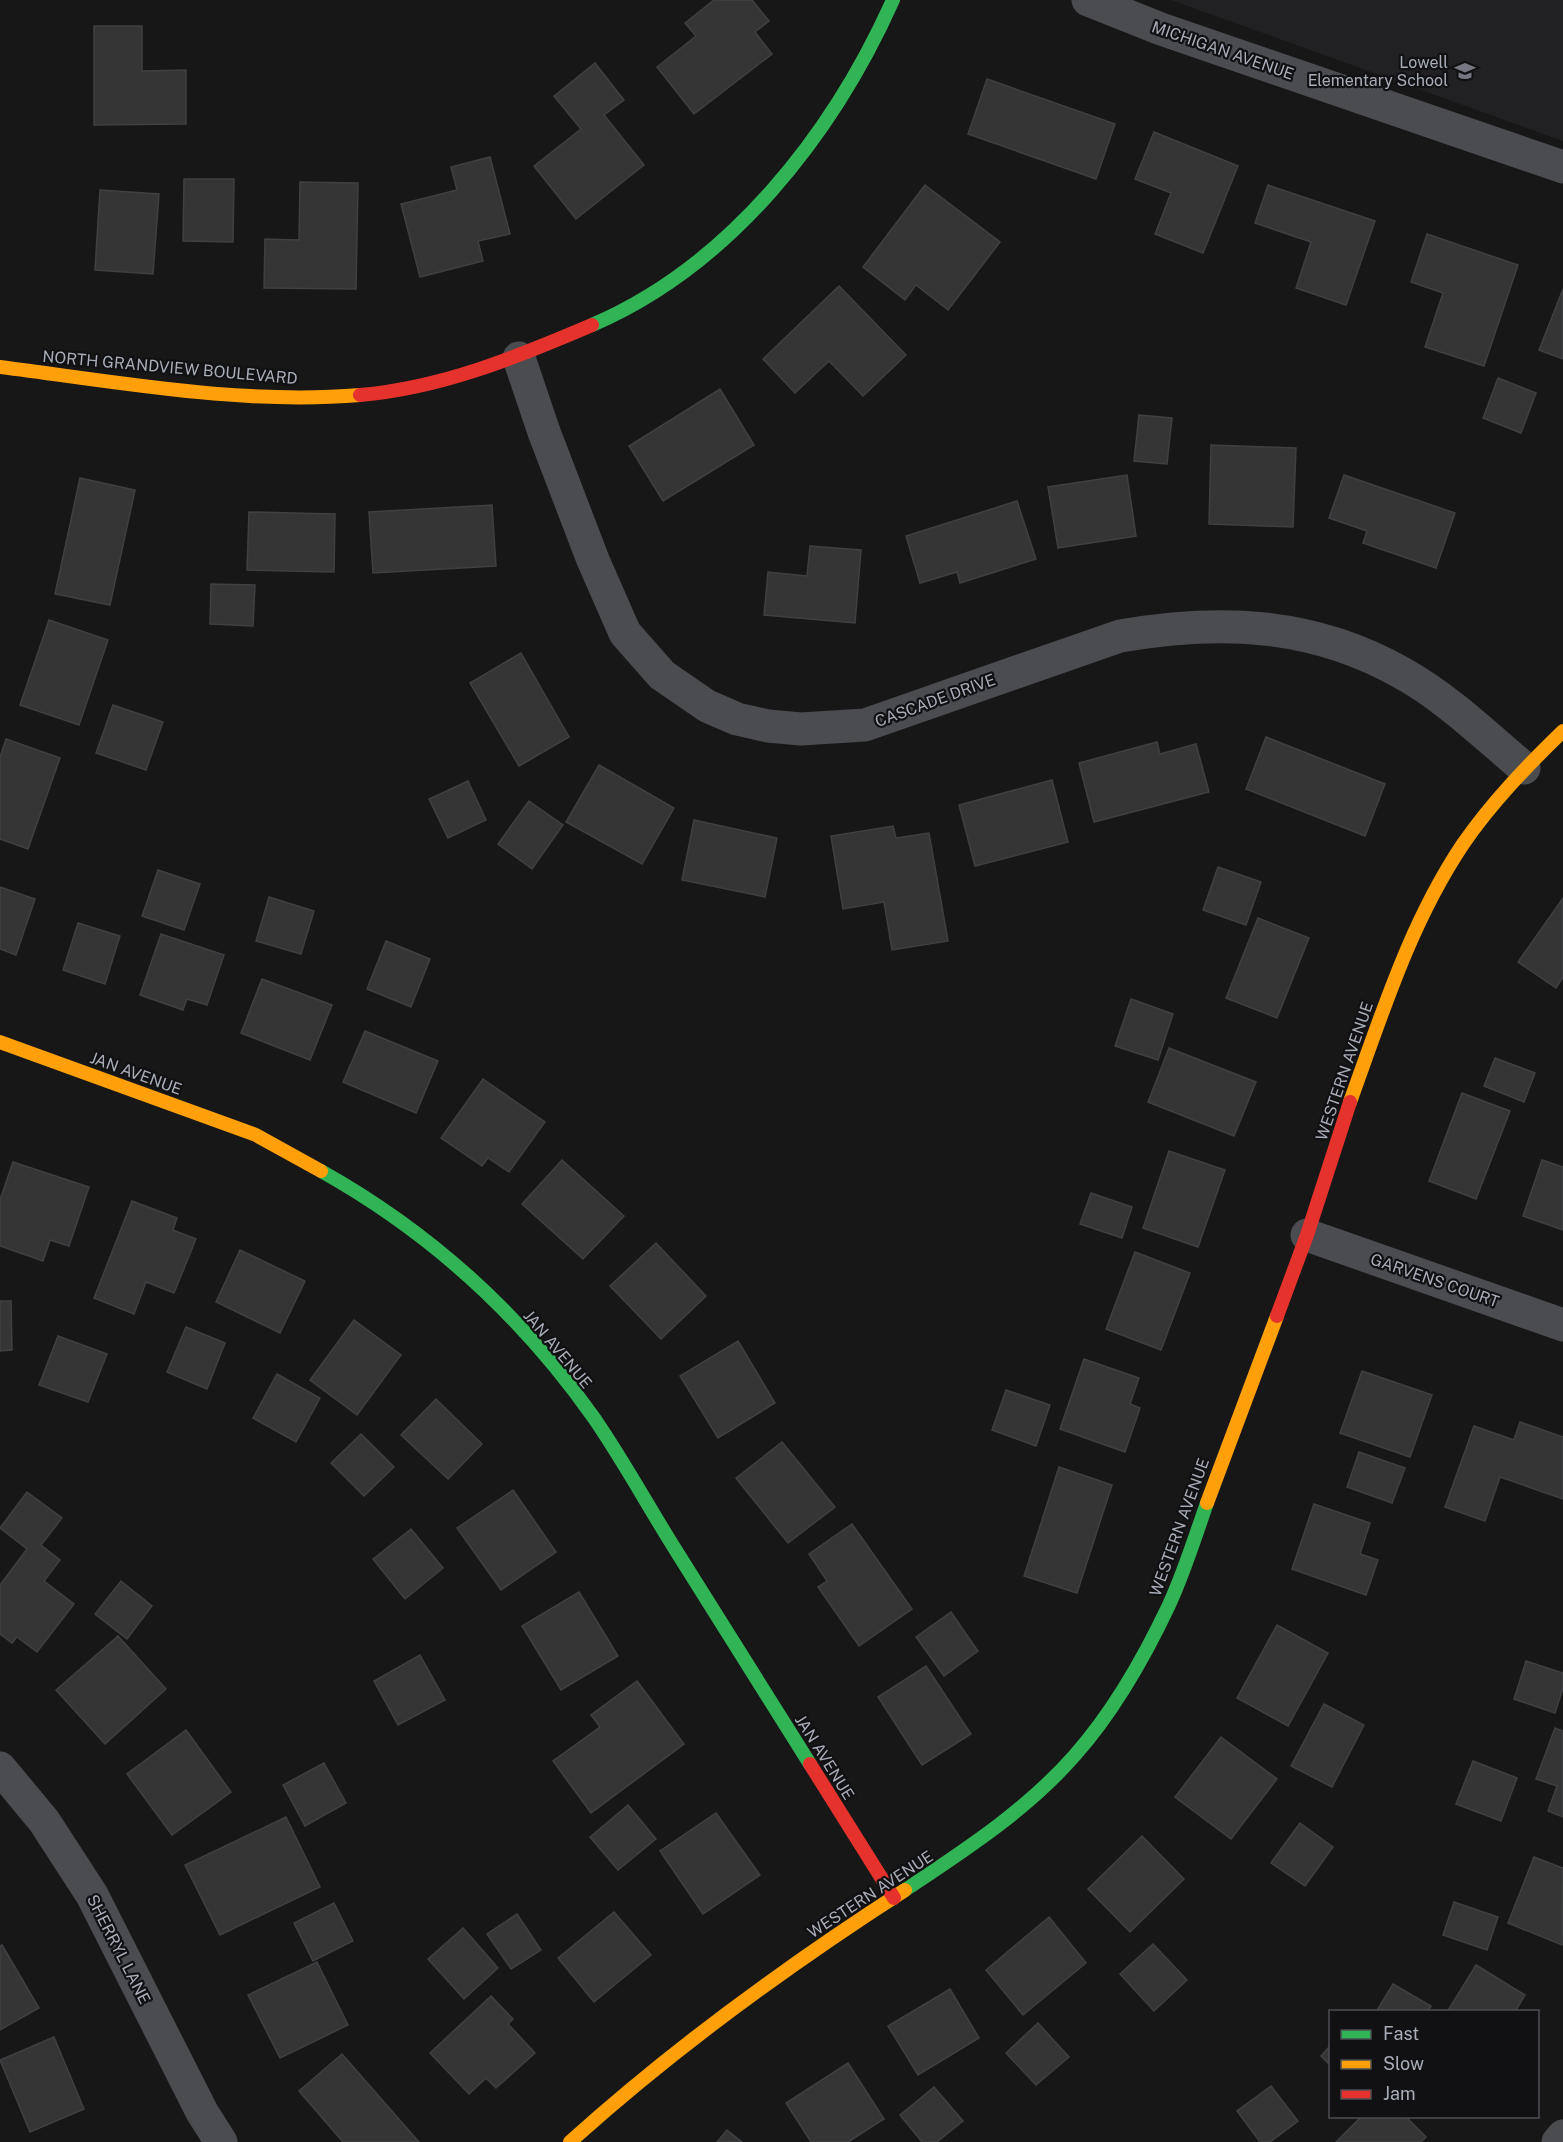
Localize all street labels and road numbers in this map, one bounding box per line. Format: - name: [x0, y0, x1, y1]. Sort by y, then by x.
- street label: MICHIGAN AVENUE: [1149, 17, 1296, 84]
- street label: NORTH GRANDVIEW BOULEVARD: [42, 347, 298, 388]
- street label: CASCADE DRIVE: [872, 670, 998, 731]
- street label: WESTERN AVENUE: [1312, 999, 1377, 1143]
- street label: JAN AVENUE: [87, 1048, 184, 1099]
- street label: GARVENS COURT: [1368, 1250, 1502, 1312]
- street label: JAN AVENUE: [519, 1306, 596, 1392]
- street label: WESTERN AVENUE: [1146, 1456, 1213, 1599]
- street label: JAN AVENUE: [791, 1711, 858, 1803]
- street label: WESTERN AVENUE: [804, 1847, 936, 1942]
- street label: SHERRYL LANE: [83, 1891, 154, 2007]

